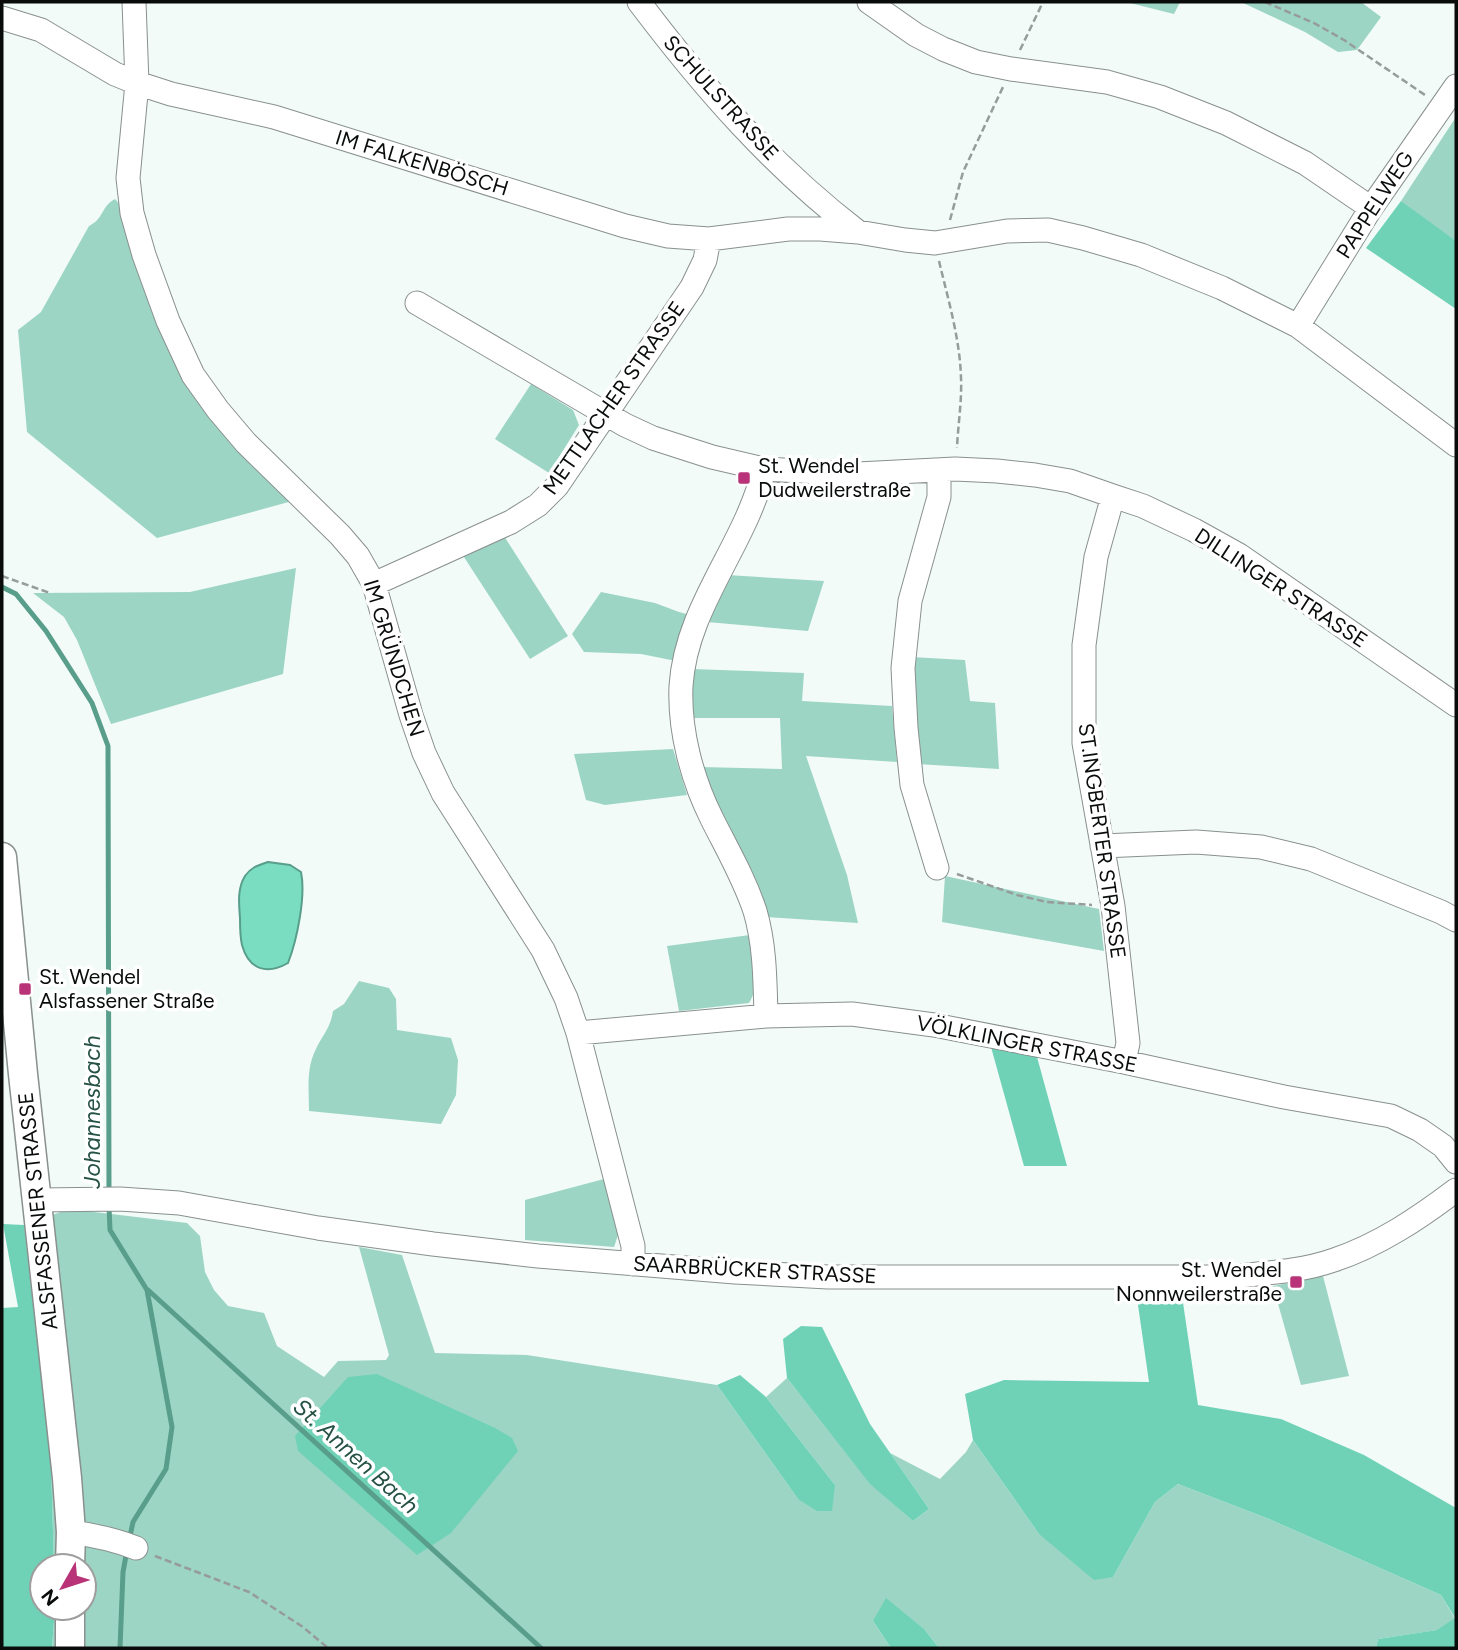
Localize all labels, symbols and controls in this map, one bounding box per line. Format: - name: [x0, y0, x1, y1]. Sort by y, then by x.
- street label: SCHULSTRASSE: [659, 30, 784, 165]
- street label: IM FALKENBÖSCH: [333, 124, 512, 201]
- street label: PAPPELWEG: [1331, 146, 1418, 263]
- street label: METTLACHER STRASSE: [537, 296, 690, 499]
- place label: St. Wendel Dudweilerstraße: [758, 453, 911, 502]
- marker: St. Wendel Dudweilerstraße: [736, 470, 752, 486]
- street label: DILLINGER STRASSE: [1190, 522, 1372, 653]
- street label: IM GRÜNDCHEN: [359, 576, 430, 739]
- street label: ST.INGBERTER STRASSE: [1074, 722, 1131, 960]
- place label: St. Wendel Alsfassener Straße: [39, 964, 214, 1013]
- marker: St. Wendel Alsfassener Straße: [17, 981, 33, 997]
- street label: VÖLKLINGER STRASSE: [915, 1010, 1140, 1077]
- water label: Johannesbach: [78, 1035, 106, 1189]
- street label: ALSFASSENER STRASSE: [13, 1091, 62, 1331]
- street label: SAARBRÜCKER STRASSE: [632, 1251, 878, 1288]
- place label: St. Wendel Nonnweilerstraße: [1116, 1257, 1282, 1306]
- marker: St. Wendel Nonnweilerstraße: [1288, 1274, 1304, 1290]
- water label: St. Annen Bach: [288, 1392, 424, 1520]
- north arrow: [28, 1552, 98, 1622]
- text: N: [37, 1584, 64, 1610]

